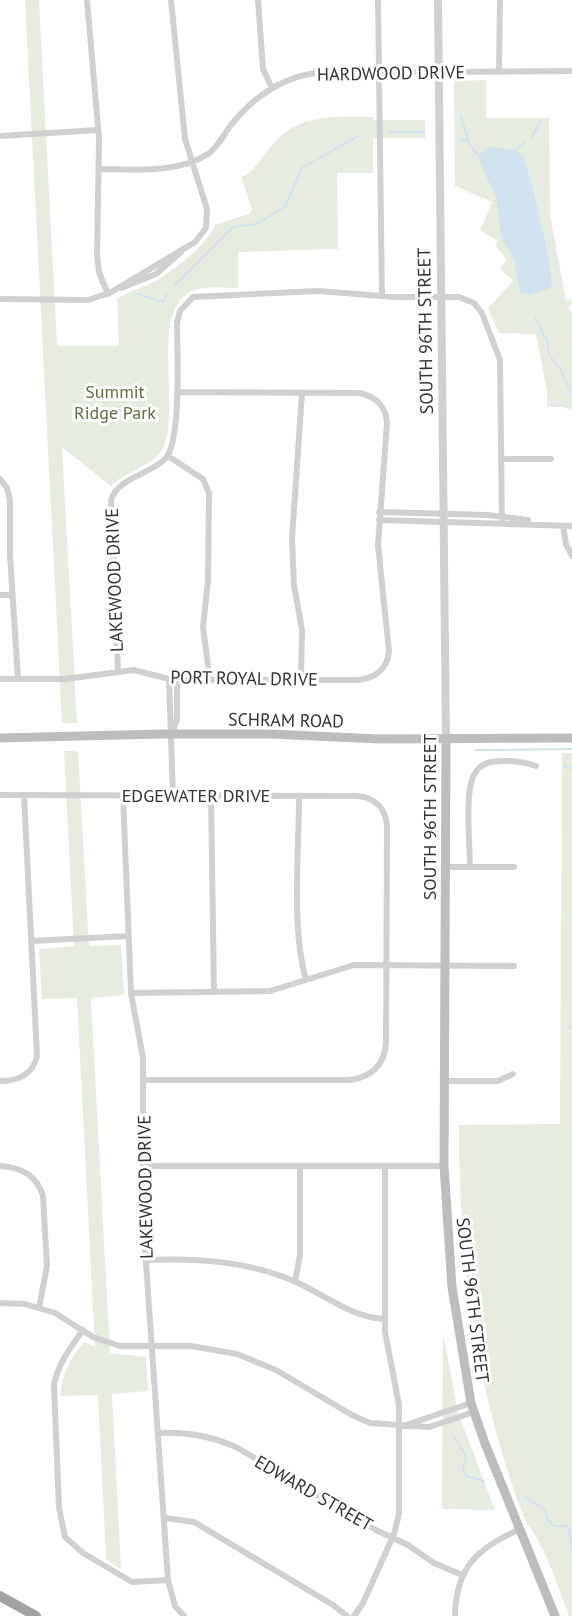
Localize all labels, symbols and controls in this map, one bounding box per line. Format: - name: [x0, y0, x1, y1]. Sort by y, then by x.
- street label: HARDWOOD DRIVE: [317, 60, 465, 86]
- street label: SOUTH 96TH STREET: [412, 248, 438, 414]
- park label: Summit Ridge Park: [74, 380, 156, 424]
- street label: LAKEWOOD DRIVE: [100, 508, 128, 652]
- street label: PORT ROYAL DRIVE: [170, 665, 318, 691]
- street label: SCHRAM ROAD: [228, 707, 344, 733]
- street label: SOUTH 96TH STREET: [418, 734, 441, 900]
- street label: EDGEWATER DRIVE: [122, 784, 270, 807]
- street label: LAKEWOOD DRIVE: [132, 1115, 158, 1259]
- street label: SOUTH 96TH STREET: [451, 1216, 495, 1384]
- street label: EDWARD STREET: [251, 1450, 377, 1536]

